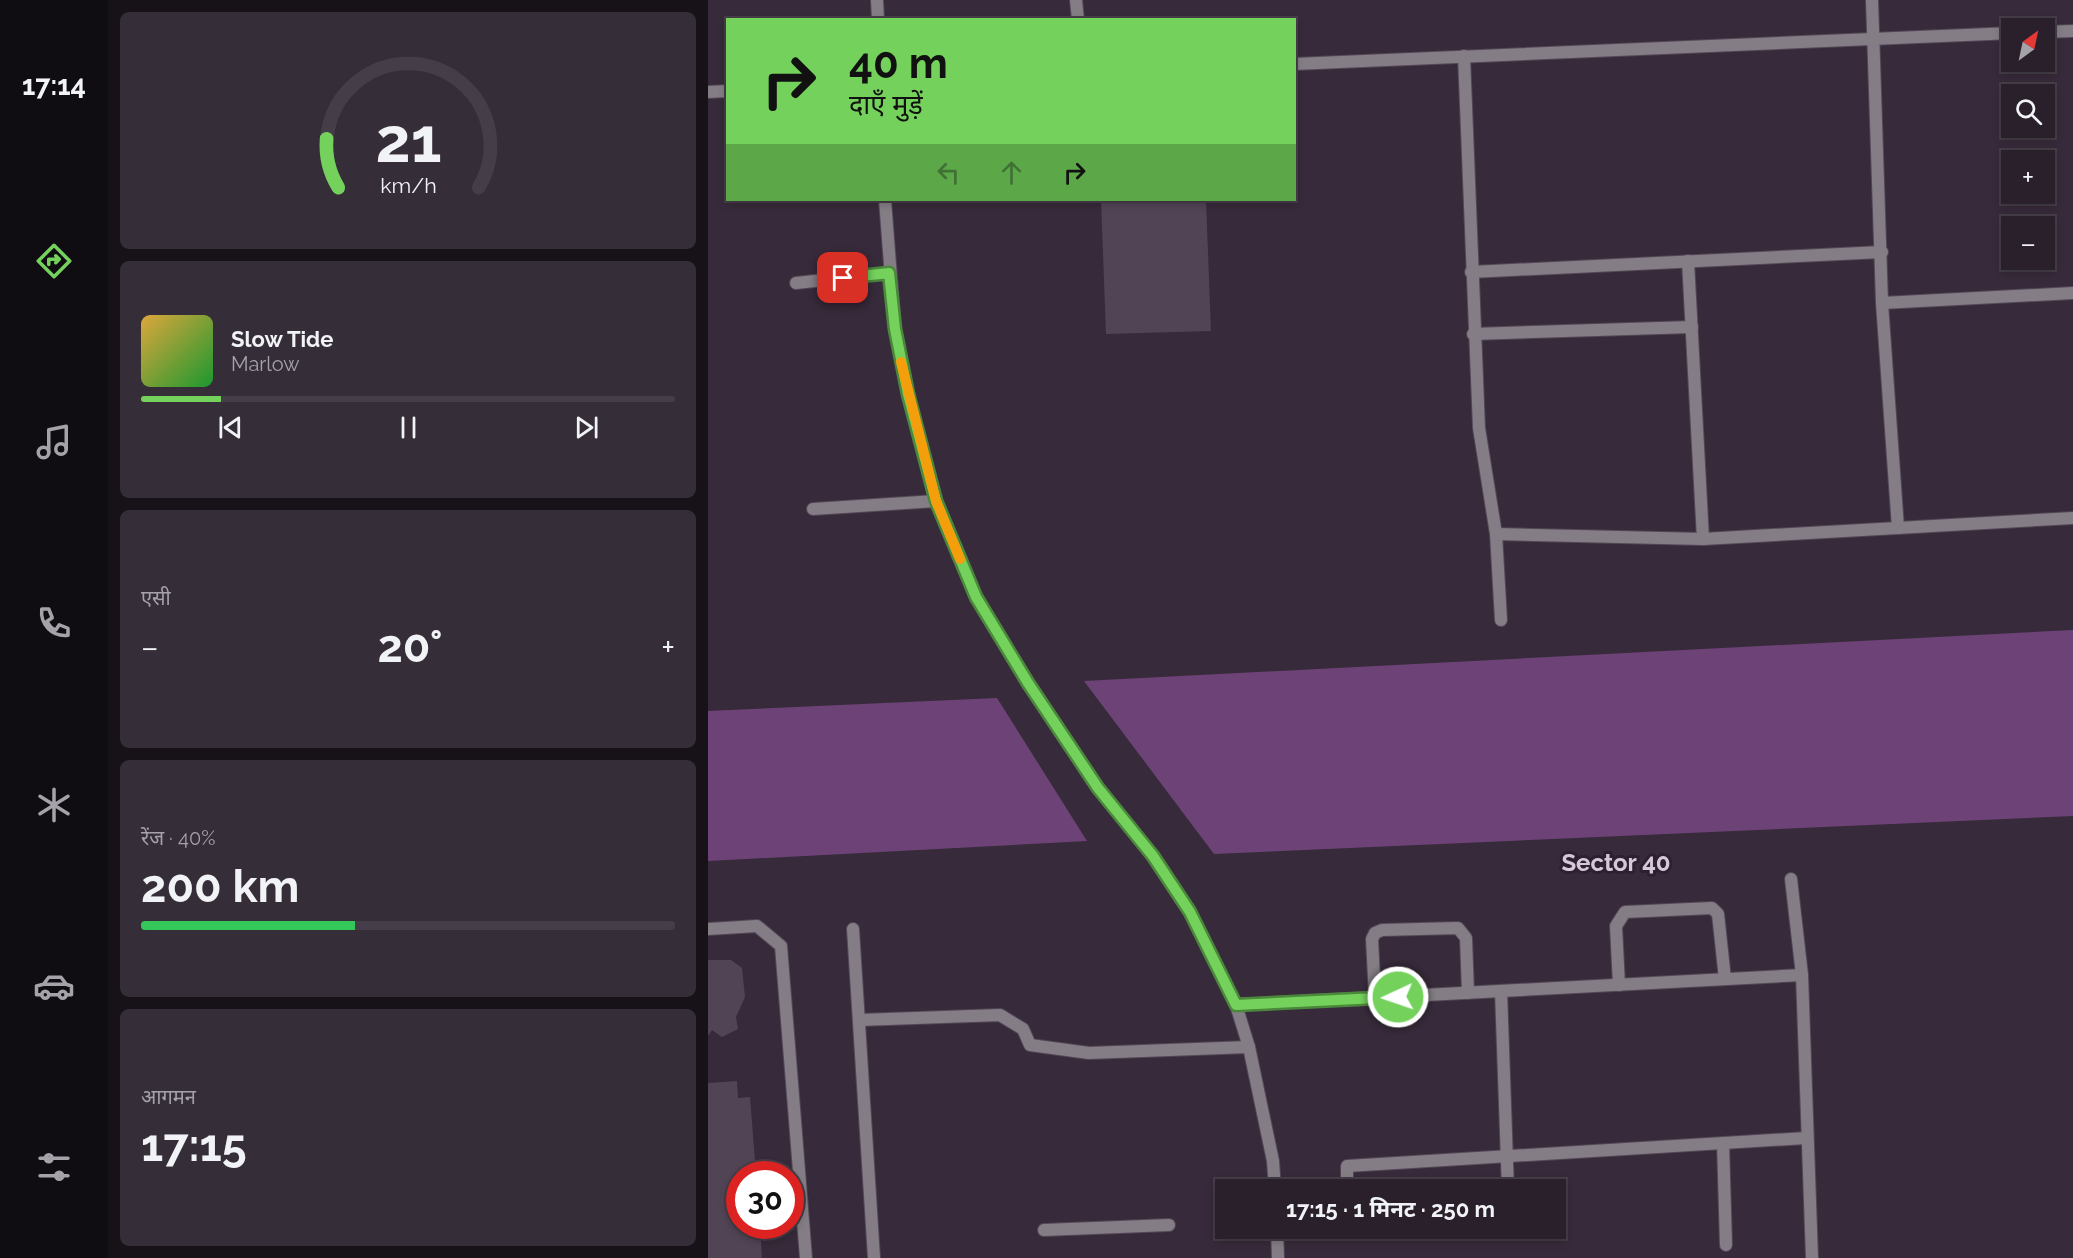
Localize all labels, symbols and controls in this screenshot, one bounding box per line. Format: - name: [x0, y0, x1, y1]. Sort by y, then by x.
- north arrow: [2001, 18, 2055, 72]
- map controls: [2001, 18, 2055, 270]
- text: 40 m: [849, 39, 948, 88]
- icon: right: [750, 42, 828, 120]
- text: 17:14: [22, 70, 86, 101]
- button: search: [2001, 84, 2055, 138]
- text: दाएँ मुड़ें: [849, 89, 923, 120]
- text: 21: [375, 103, 441, 177]
- button: +: [2001, 150, 2055, 204]
- icon: left: [932, 156, 965, 189]
- icon: ahead: [995, 156, 1028, 189]
- icon: right: [1058, 156, 1091, 189]
- text: km/h: [380, 173, 436, 198]
- button: −: [2001, 216, 2055, 270]
- icon: directions: [33, 240, 75, 282]
- pin: [817, 252, 868, 303]
- icon: arrive: [826, 261, 859, 294]
- text: Slow Tide: [231, 326, 333, 352]
- text: Marlow: [231, 352, 300, 376]
- icon: previous: [214, 411, 247, 444]
- icon: pause: [392, 411, 425, 444]
- icon: next: [570, 411, 603, 444]
- icon: music: [33, 421, 75, 463]
- text: एसी: [141, 586, 171, 610]
- icon: phone: [33, 602, 75, 644]
- text: 20°: [377, 620, 443, 673]
- text: −: [141, 628, 159, 667]
- text: +: [661, 628, 675, 667]
- icon: climate: [33, 784, 75, 826]
- text: रेंज · 40%: [141, 826, 215, 850]
- district label: Sector 40: [1561, 848, 1671, 877]
- text: 200 km: [141, 860, 299, 913]
- icon: car: [33, 965, 75, 1007]
- position arrow: [1366, 965, 1430, 1029]
- text: आगमन: [141, 1085, 196, 1109]
- text: 17:15: [141, 1119, 247, 1172]
- icon: filters: [33, 1146, 75, 1188]
- speed limit sign: 30: [726, 1161, 804, 1239]
- text: 17:15 · 1 मिनट · 250 m: [1286, 1196, 1495, 1222]

